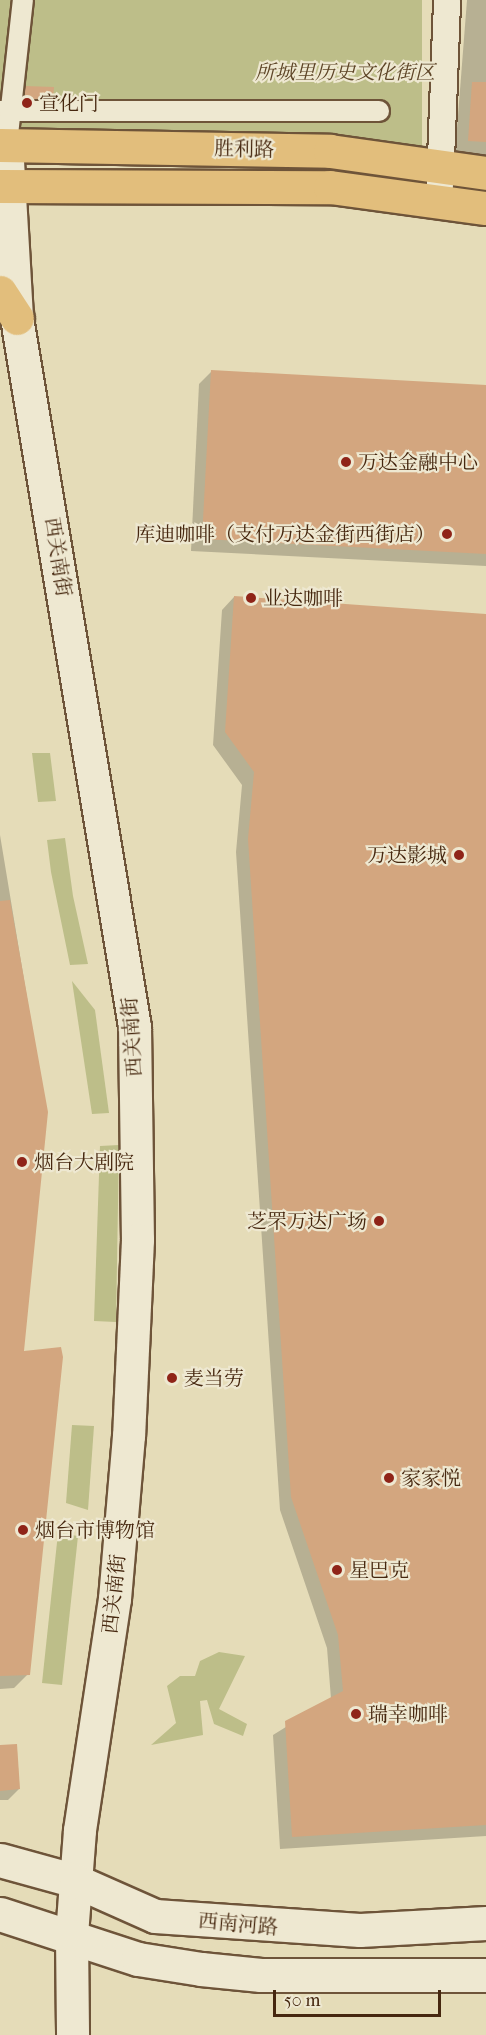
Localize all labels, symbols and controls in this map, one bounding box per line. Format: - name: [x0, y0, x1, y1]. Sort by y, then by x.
- park label: 所城里历史文化街区: [255, 60, 435, 84]
- place label: 宣化门: [39, 91, 99, 115]
- marker: 宣化门: [20, 96, 34, 110]
- street label: 胜利路: [214, 136, 274, 162]
- place label: 万达金融中心: [358, 450, 478, 474]
- marker: 万达金融中心: [339, 455, 353, 469]
- street label: 西关南街: [40, 516, 76, 598]
- place label: 库迪咖啡（支付万达金街西街店）: [135, 522, 435, 546]
- marker: 库迪咖啡（支付万达金街西街店）: [440, 527, 454, 541]
- place label: 业达咖啡: [263, 586, 343, 610]
- marker: 业达咖啡: [244, 591, 258, 605]
- place label: 万达影城: [367, 843, 447, 867]
- marker: 万达影城: [452, 848, 466, 862]
- street label: 西关南街: [117, 996, 147, 1078]
- place label: 烟台大剧院: [34, 1150, 134, 1174]
- marker: 烟台大剧院: [15, 1155, 29, 1169]
- place label: 芝罘万达广场: [247, 1209, 367, 1233]
- marker: 芝罘万达广场: [372, 1214, 386, 1228]
- place label: 麦当劳: [184, 1366, 244, 1390]
- marker: 麦当劳: [165, 1371, 179, 1385]
- place label: 家家悦: [401, 1466, 461, 1490]
- marker: 家家悦: [382, 1471, 396, 1485]
- place label: 烟台市博物馆: [35, 1518, 155, 1542]
- marker: 烟台市博物馆: [16, 1523, 30, 1537]
- street label: 西关南街: [98, 1553, 130, 1635]
- place label: 星巴克: [349, 1558, 409, 1582]
- marker: 星巴克: [330, 1563, 344, 1577]
- place label: 瑞幸咖啡: [368, 1702, 448, 1726]
- marker: 瑞幸咖啡: [349, 1707, 363, 1721]
- street label: 西南河路: [197, 1909, 279, 1939]
- scale bar: [276, 1978, 444, 2016]
- text: 50 m: [284, 1990, 320, 2011]

